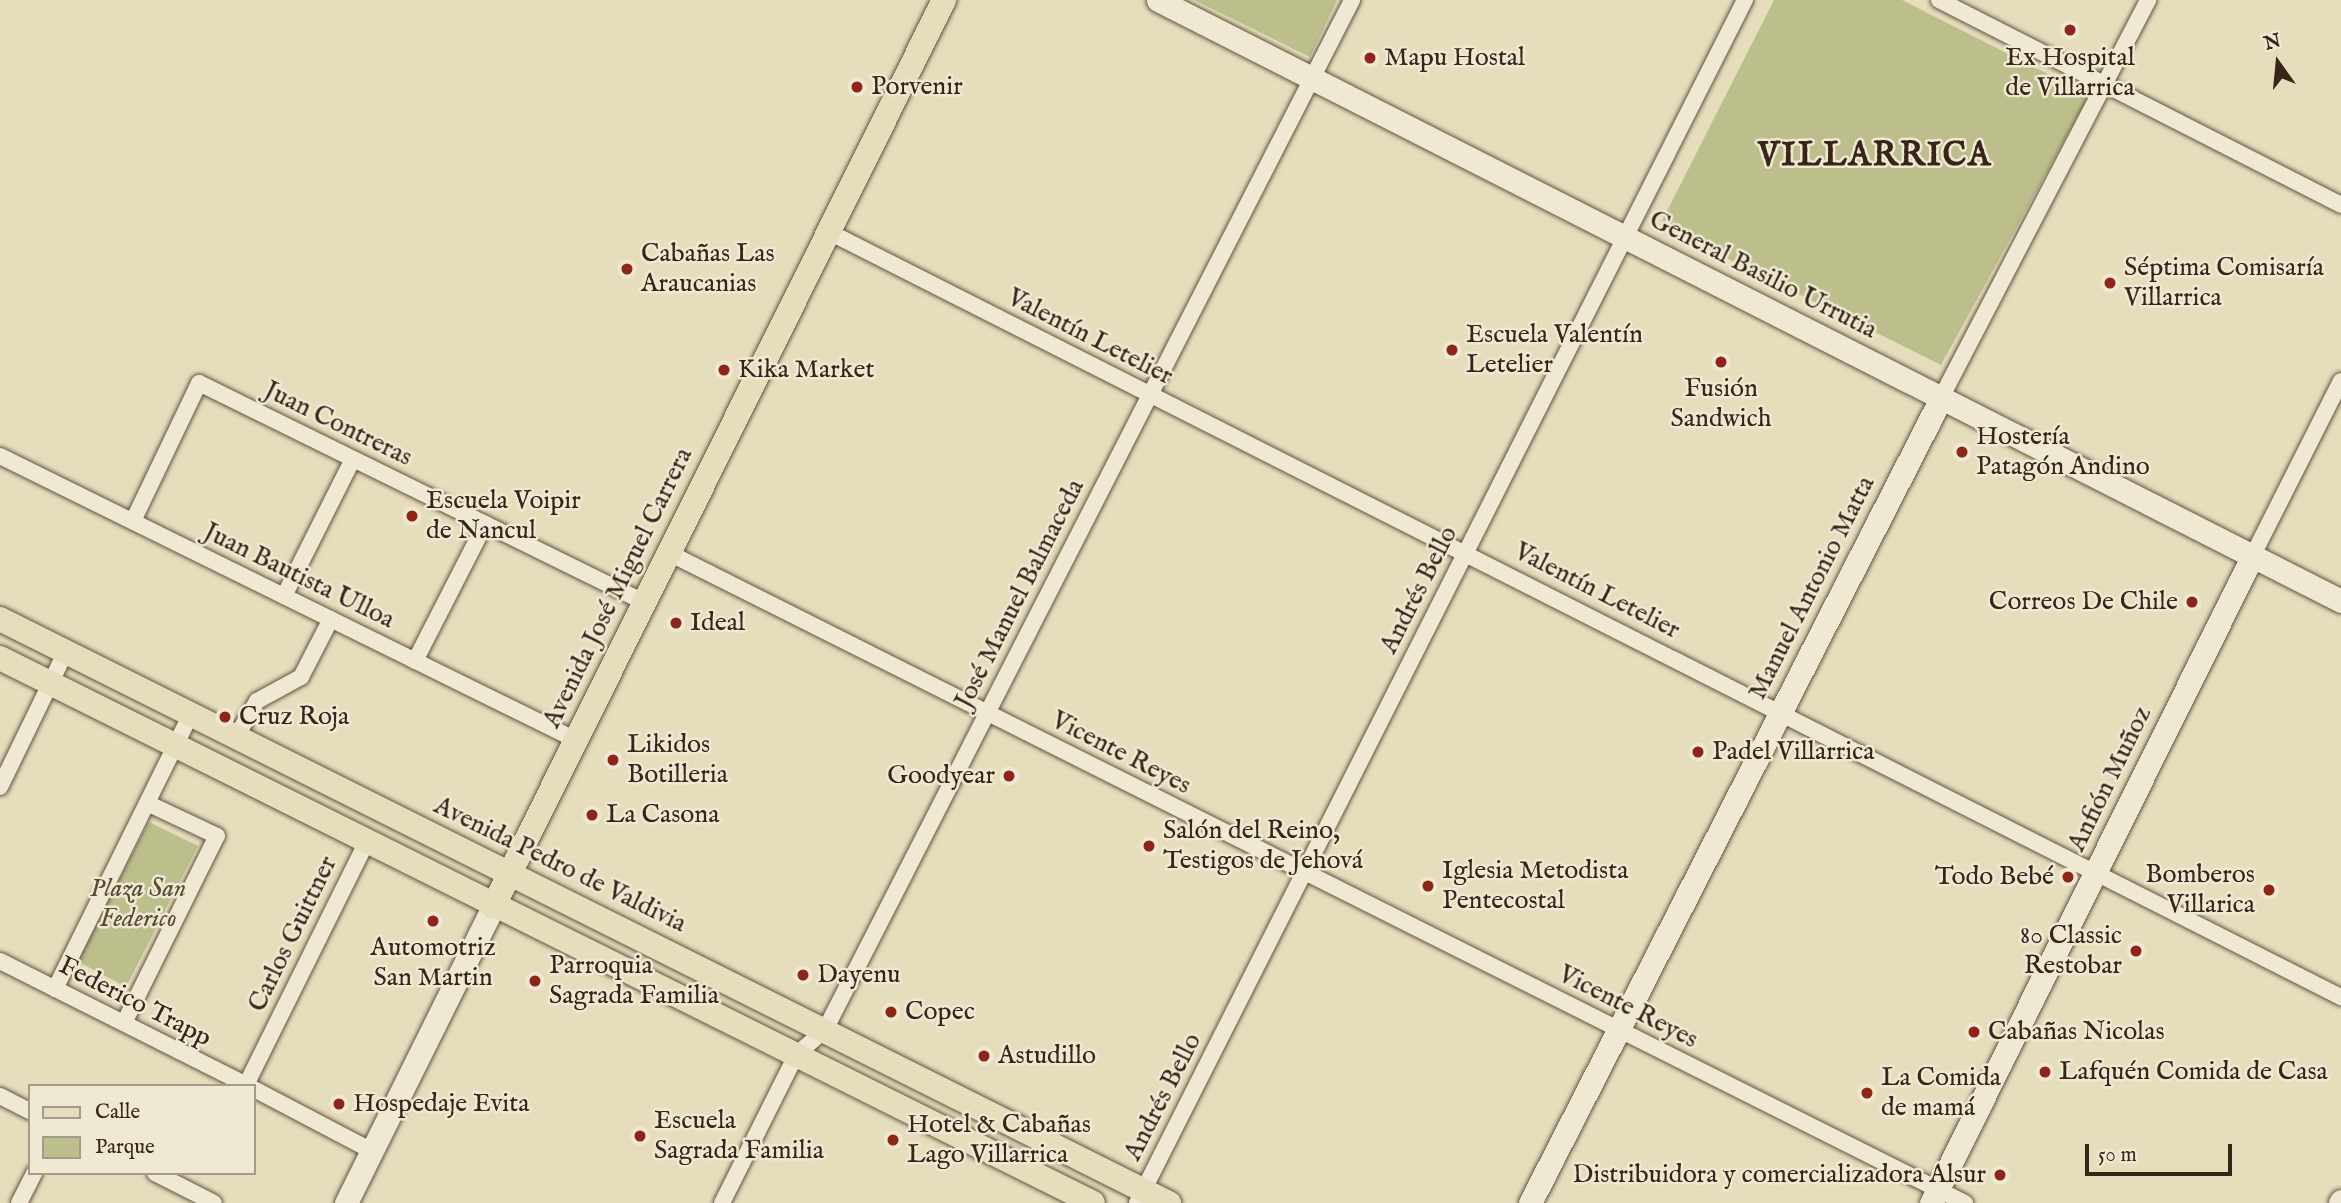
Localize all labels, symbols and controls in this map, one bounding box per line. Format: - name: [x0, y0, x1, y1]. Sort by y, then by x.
- marker: Ex Hospital de Villarrica: [2060, 20, 2080, 40]
- north arrow: [2243, 28, 2313, 98]
- text: N: [2262, 29, 2284, 56]
- place label: Mapu Hostal: [1384, 42, 1525, 74]
- place label: Ex Hospital de Villarrica: [2005, 42, 2135, 104]
- marker: Mapu Hostal: [1362, 50, 1378, 66]
- place label: Porvenir: [871, 71, 963, 103]
- marker: Porvenir: [849, 79, 865, 95]
- district label: VILLARRICA: [1759, 137, 1991, 177]
- street label: General Basilio Urrutia: [1644, 204, 1882, 346]
- place label: Cabañas Las Araucanias: [641, 238, 775, 300]
- place label: Séptima Comisaría Villarrica: [2124, 252, 2324, 314]
- marker: Cabañas Las Araucanias: [619, 261, 635, 277]
- marker: Séptima Comisaría Villarrica: [2102, 275, 2118, 291]
- street label: Valentín Letelier: [1002, 282, 1178, 392]
- place label: Escuela Valentín Letelier: [1466, 319, 1643, 380]
- marker: Escuela Valentín Letelier: [1444, 342, 1460, 358]
- place label: Kika Market: [738, 354, 874, 386]
- marker: Fusión Sandwich: [1713, 354, 1729, 370]
- marker: Kika Market: [716, 362, 732, 378]
- place label: Fusión Sandwich: [1671, 373, 1771, 434]
- street label: Juan Contreras: [259, 375, 417, 473]
- place label: Hostería Patagón Andino: [1976, 421, 2150, 482]
- street label: Avenida José Miguel Carrera: [537, 443, 699, 733]
- marker: Hostería Patagón Andino: [1954, 444, 1970, 460]
- street label: Manuel Antonio Matta: [1742, 471, 1882, 705]
- street label: José Manuel Balmaceda: [949, 474, 1091, 714]
- place label: Escuela Voipir de Nancul: [426, 485, 581, 546]
- marker: Escuela Voipir de Nancul: [404, 508, 420, 524]
- street label: Juan Bautista Ulloa: [198, 516, 400, 636]
- street label: Andrés Bello: [1374, 521, 1464, 659]
- street label: Valentín Letelier: [1509, 536, 1685, 646]
- place label: Correos De Chile: [1989, 586, 2178, 618]
- marker: Correos De Chile: [2184, 594, 2200, 610]
- place label: Ideal: [690, 607, 745, 639]
- marker: Ideal: [668, 615, 684, 631]
- place label: Cruz Roja: [239, 701, 349, 733]
- street label: Anfión Muñoz: [2061, 701, 2159, 857]
- street label: Vicente Reyes: [1046, 705, 1196, 801]
- marker: Cruz Roja: [217, 709, 233, 725]
- place label: Likidos Botilleria: [627, 729, 728, 790]
- place label: Padel Villarrica: [1712, 736, 1874, 768]
- marker: Padel Villarrica: [1690, 744, 1706, 760]
- marker: Likidos Botilleria: [605, 752, 621, 768]
- place label: Goodyear: [887, 760, 995, 792]
- marker: Goodyear: [1001, 768, 1017, 784]
- street label: Avenida Pedro de Valdivia: [429, 790, 691, 940]
- place label: La Casona: [606, 799, 719, 831]
- marker: La Casona: [584, 807, 600, 823]
- place label: Salón del Reino, Testigos de Jehová: [1163, 815, 1363, 876]
- marker: Salón del Reino, Testigos de Jehová: [1141, 838, 1157, 854]
- street label: Carlos Guittner: [242, 851, 344, 1017]
- place label: Iglesia Metodista Pentecostal: [1442, 855, 1628, 917]
- place label: Bomberos Villarica: [2145, 859, 2255, 920]
- place label: Todo Bebé: [1935, 861, 2054, 893]
- marker: Todo Bebé: [2060, 869, 2076, 885]
- park label: Plaza San Federico: [90, 873, 186, 934]
- marker: Iglesia Metodista Pentecostal: [1420, 878, 1436, 894]
- marker: Bomberos Villarica: [2261, 882, 2277, 898]
- marker: Automotriz San Martin: [425, 913, 441, 929]
- place label: 80 Classic Restobar: [2020, 920, 2122, 982]
- place label: Automotriz San Martin: [370, 932, 496, 993]
- marker: 80 Classic Restobar: [2128, 943, 2144, 959]
- street label: Federico Trapp: [53, 950, 217, 1054]
- place label: Parroquia Sagrada Familia: [549, 950, 719, 1012]
- place label: Dayenu: [817, 959, 900, 991]
- street label: Vicente Reyes: [1553, 959, 1703, 1055]
- marker: Dayenu: [795, 967, 811, 983]
- marker: Parroquia Sagrada Familia: [527, 973, 543, 989]
- place label: Copec: [905, 996, 975, 1028]
- marker: Copec: [883, 1004, 899, 1020]
- place label: Cabañas Nicolas: [1988, 1016, 2165, 1048]
- marker: Cabañas Nicolas: [1966, 1024, 1982, 1040]
- street label: Andrés Bello: [1118, 1028, 1208, 1166]
- place label: Astudillo: [998, 1040, 1096, 1072]
- marker: Astudillo: [976, 1048, 992, 1064]
- place label: Lafquén Comida de Casa: [2059, 1056, 2328, 1088]
- place label: La Comida de mamá: [1881, 1062, 2001, 1124]
- marker: Lafquén Comida de Casa: [2037, 1064, 2053, 1080]
- legend: [28, 1084, 256, 1175]
- marker: La Comida de mamá: [1859, 1085, 1875, 1101]
- place label: Hospedaje Evita: [353, 1088, 529, 1120]
- marker: Hospedaje Evita: [331, 1096, 347, 1112]
- text: Calle: [95, 1099, 140, 1126]
- place label: Escuela Sagrada Familia: [654, 1105, 824, 1166]
- place label: Hotel & Cabañas Lago Villarrica: [907, 1109, 1091, 1170]
- marker: Escuela Sagrada Familia: [632, 1128, 648, 1144]
- scale bar: [2089, 1130, 2236, 1174]
- marker: Hotel & Cabañas Lago Villarrica: [885, 1132, 901, 1148]
- text: Parque: [95, 1134, 155, 1161]
- text: 50 m: [2098, 1142, 2137, 1169]
- place label: Distribuidora y comercializadora Alsur: [1572, 1159, 1986, 1191]
- marker: Distribuidora y comercializadora Alsur: [1992, 1167, 2008, 1183]

